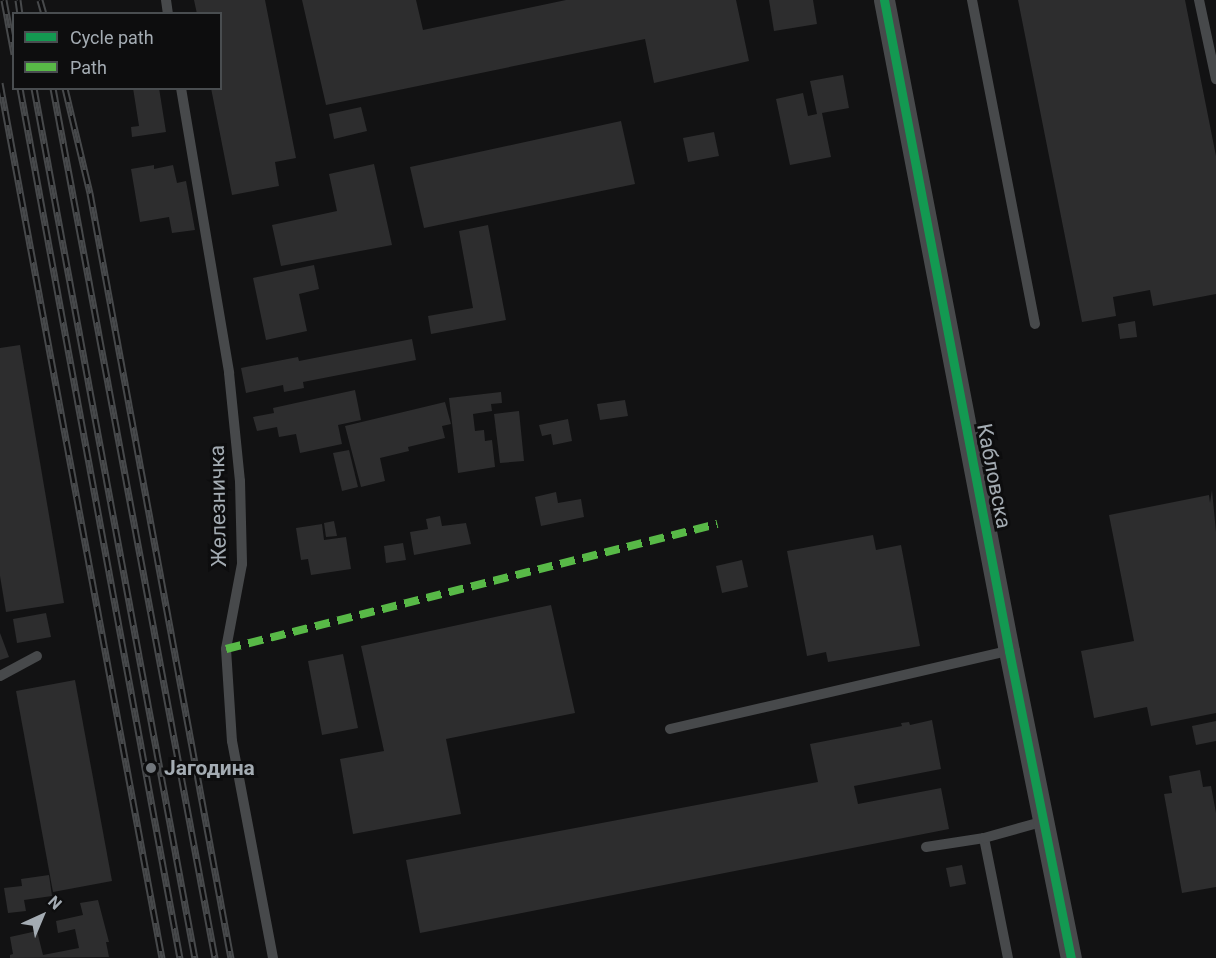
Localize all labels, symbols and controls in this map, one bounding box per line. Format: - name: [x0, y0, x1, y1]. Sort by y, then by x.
- legend: [12, 12, 222, 90]
- text: Cycle path: [70, 27, 154, 48]
- text: Path: [70, 57, 107, 78]
- street label: Кабловска: [971, 421, 1017, 531]
- street label: Железничка: [204, 445, 232, 567]
- place label: Јагодина: [164, 755, 255, 781]
- marker: Јагодина: [142, 759, 160, 777]
- north arrow: [12, 886, 72, 946]
- text: N: [44, 892, 66, 913]

